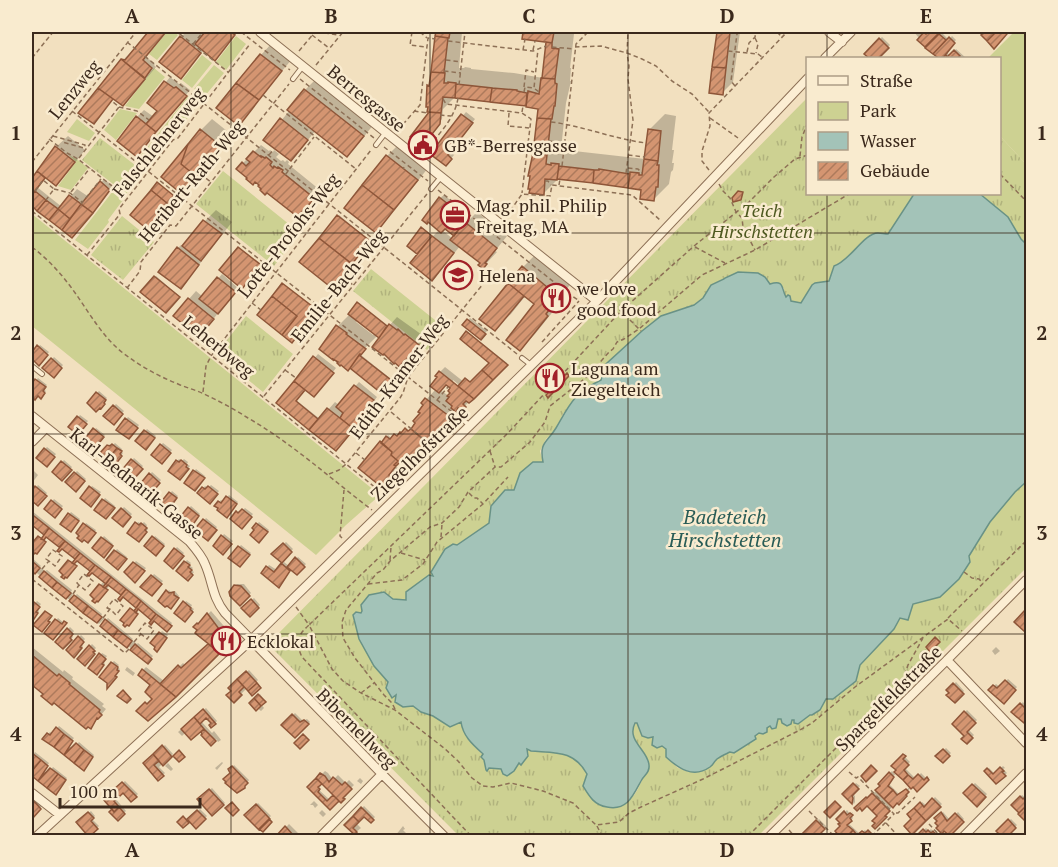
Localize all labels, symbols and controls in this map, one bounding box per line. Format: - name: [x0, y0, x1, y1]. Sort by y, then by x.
- text: A: [125, 2, 140, 29]
- text: B: [325, 2, 338, 29]
- text: C: [522, 2, 536, 29]
- text: D: [720, 2, 734, 29]
- text: E: [920, 2, 932, 29]
- street label: Lenzweg: [43, 54, 106, 124]
- legend: [806, 57, 1001, 195]
- street label: Berresgasse: [323, 59, 411, 137]
- text: Straße: [860, 68, 913, 92]
- street label: Falschlehnerweg: [106, 82, 210, 202]
- text: Park: [860, 98, 897, 122]
- street label: Heribert-Rath-Weg: [133, 114, 250, 247]
- text: 1: [10, 119, 22, 146]
- text: 1: [1036, 119, 1048, 146]
- text: Wasser: [860, 128, 916, 152]
- public building icon: GB*-Berresgasse: [407, 129, 439, 161]
- place label: GB*-Berresgasse: [444, 133, 577, 157]
- text: Gebäude: [860, 158, 930, 182]
- street label: Lotte-Profohs-Weg: [232, 167, 345, 302]
- place label: Mag. phil. Philip Freitag, MA: [476, 193, 607, 238]
- park label: Teich Hirschstetten: [710, 198, 813, 243]
- office icon: Mag. phil. Philip Freitag, MA: [439, 199, 471, 231]
- street label: Emilie-Bach-Weg: [285, 223, 391, 347]
- school or university icon: Helena: [442, 259, 474, 291]
- place label: Helena: [479, 263, 535, 287]
- place label: we love good food: [576, 276, 656, 321]
- restaurant icon: we love good food: [540, 282, 572, 314]
- street label: Edith-Kramer-Weg: [343, 308, 453, 443]
- street label: Leherbweg: [178, 309, 261, 383]
- text: 2: [10, 319, 22, 346]
- text: 2: [1036, 319, 1048, 346]
- place label: Laguna am Ziegelteich: [571, 356, 661, 401]
- restaurant icon: Laguna am Ziegelteich: [534, 362, 566, 394]
- street label: Ziegelhofstraße: [365, 400, 473, 506]
- street label: Karl-Bednarik-Gasse: [65, 422, 209, 544]
- water label: Badeteich Hirschstetten: [667, 503, 782, 553]
- text: 3: [10, 519, 22, 546]
- text: 3: [1036, 519, 1048, 546]
- restaurant icon: Ecklokal: [210, 625, 242, 657]
- place label: Ecklokal: [247, 629, 314, 653]
- street label: Spargelfeldstraße: [830, 640, 946, 756]
- street label: Bibernellweg: [312, 683, 403, 774]
- text: 4: [10, 720, 22, 747]
- text: 4: [1036, 720, 1048, 747]
- scale bar: [60, 771, 200, 809]
- text: 100 m: [69, 779, 118, 803]
- text: A: [125, 836, 140, 863]
- text: B: [325, 836, 338, 863]
- text: C: [522, 836, 536, 863]
- text: D: [720, 836, 734, 863]
- text: E: [920, 836, 932, 863]

